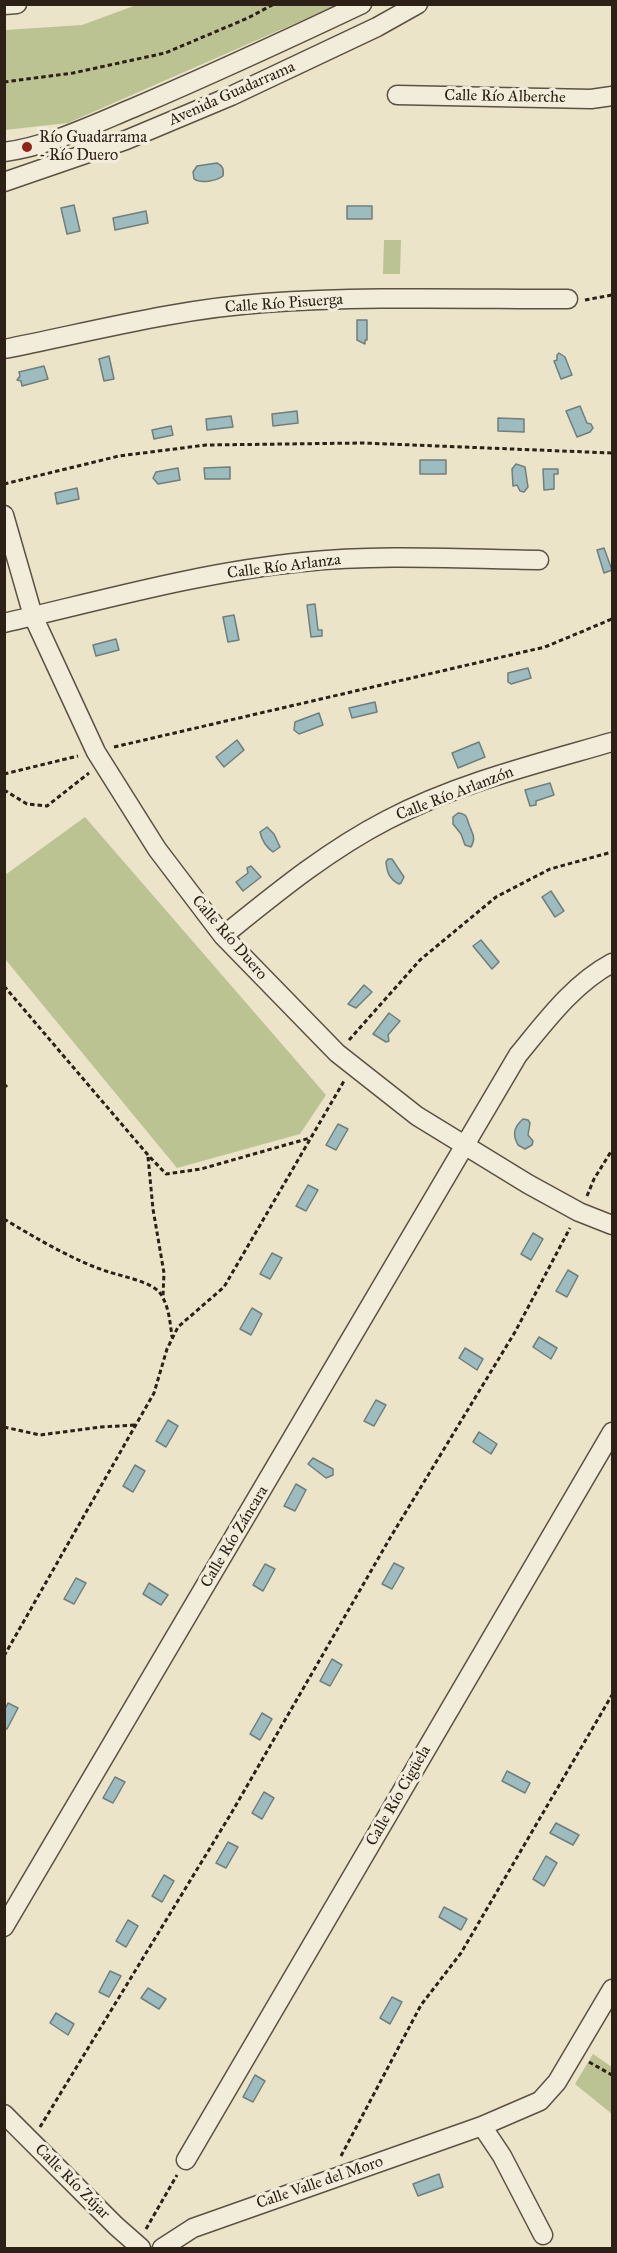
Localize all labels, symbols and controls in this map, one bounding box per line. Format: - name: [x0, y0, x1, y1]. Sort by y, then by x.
- street label: Avenida Guadarrama: [166, 58, 298, 130]
- street label: Calle Río Alberche: [444, 86, 566, 108]
- place label: Río Guadarrama - Río Duero: [39, 128, 147, 166]
- marker: Río Guadarrama - Río Duero: [20, 140, 34, 154]
- street label: Calle Río Pisuerga: [224, 290, 344, 318]
- street label: Calle Río Arlanza: [226, 551, 342, 583]
- street label: Calle Río Arlanzón: [394, 763, 516, 825]
- street label: Calle Río Duero: [187, 892, 271, 984]
- street label: Calle Río Záncara: [197, 1483, 273, 1591]
- street label: Calle Río Cigüela: [362, 1742, 436, 1850]
- street label: Calle Río Zújar: [30, 2140, 114, 2224]
- street label: Calle Valle del Moro: [254, 2152, 386, 2214]

